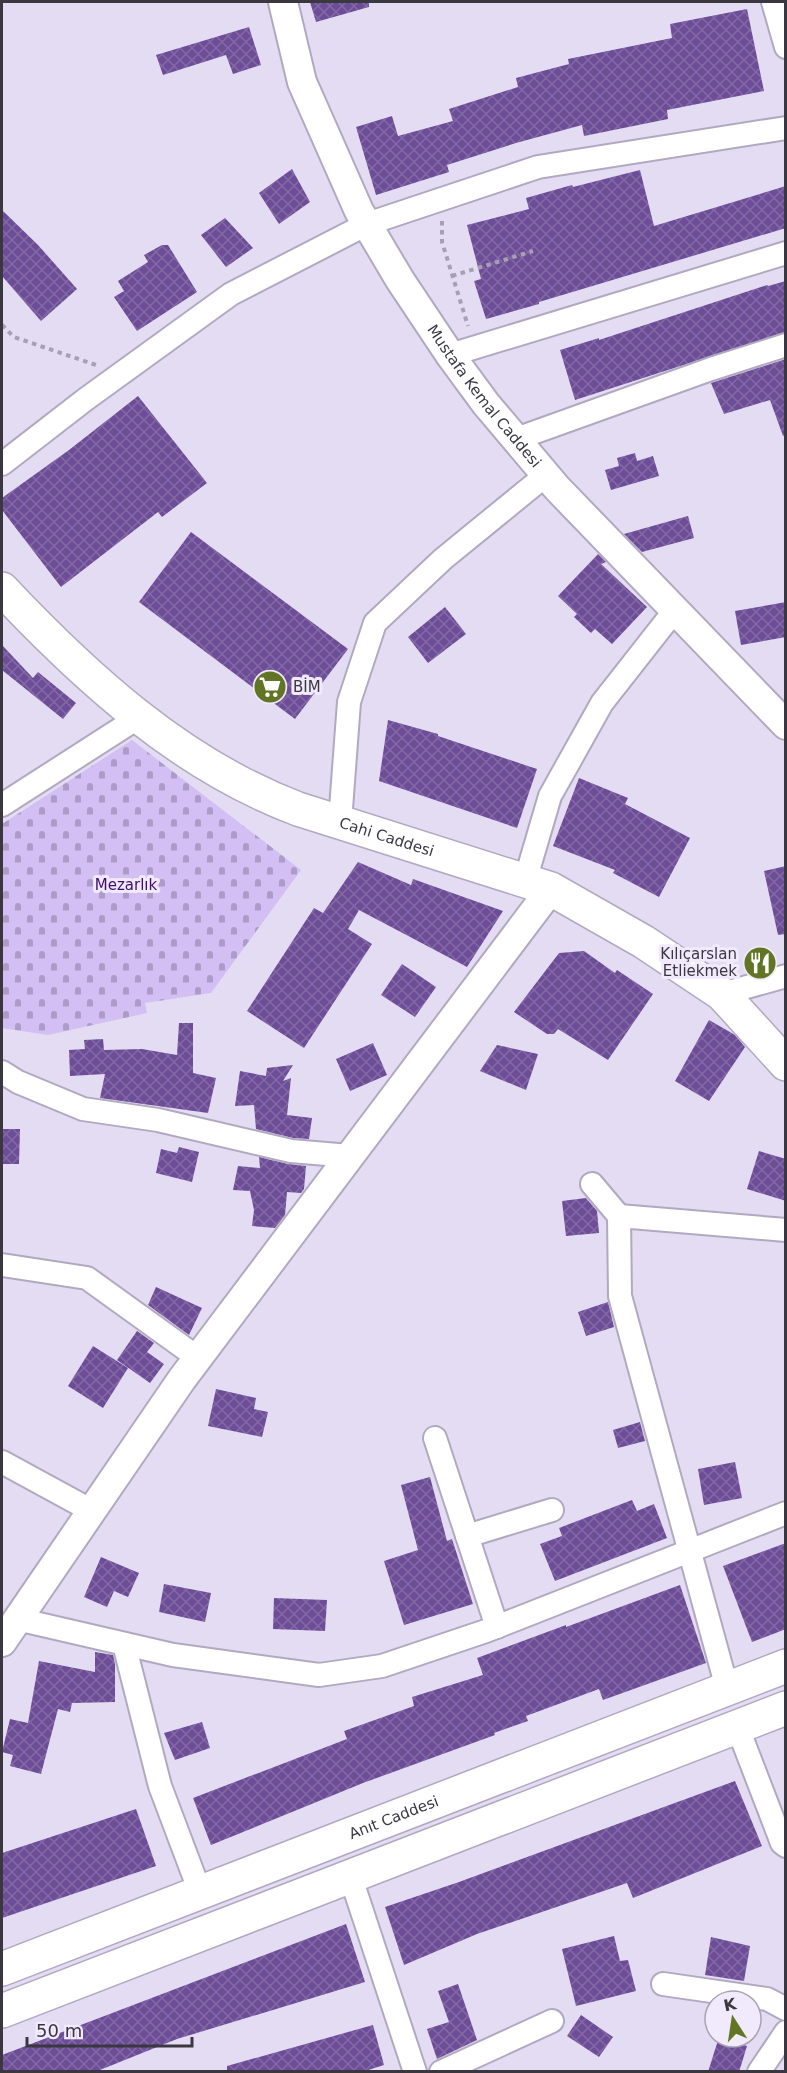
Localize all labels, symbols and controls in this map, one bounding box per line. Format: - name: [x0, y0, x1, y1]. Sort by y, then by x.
- street label: Mustafa Kemal Caddesi: [423, 321, 545, 471]
- supermarket icon: BİM: [252, 669, 288, 705]
- place label: BİM: [293, 677, 321, 696]
- street label: Cahi Caddesi: [337, 814, 436, 860]
- park label: Mezarlık: [95, 876, 158, 894]
- place label: Kılıçarslan Etliekmek: [660, 945, 737, 980]
- restaurant icon: Kılıçarslan Etliekmek: [742, 945, 778, 981]
- street label: Anıt Caddesi: [346, 1792, 441, 1843]
- north arrow: [703, 1989, 763, 2049]
- text: K: [722, 1994, 739, 2015]
- scale bar: [27, 2010, 192, 2048]
- text: 50 m: [36, 2020, 82, 2041]

